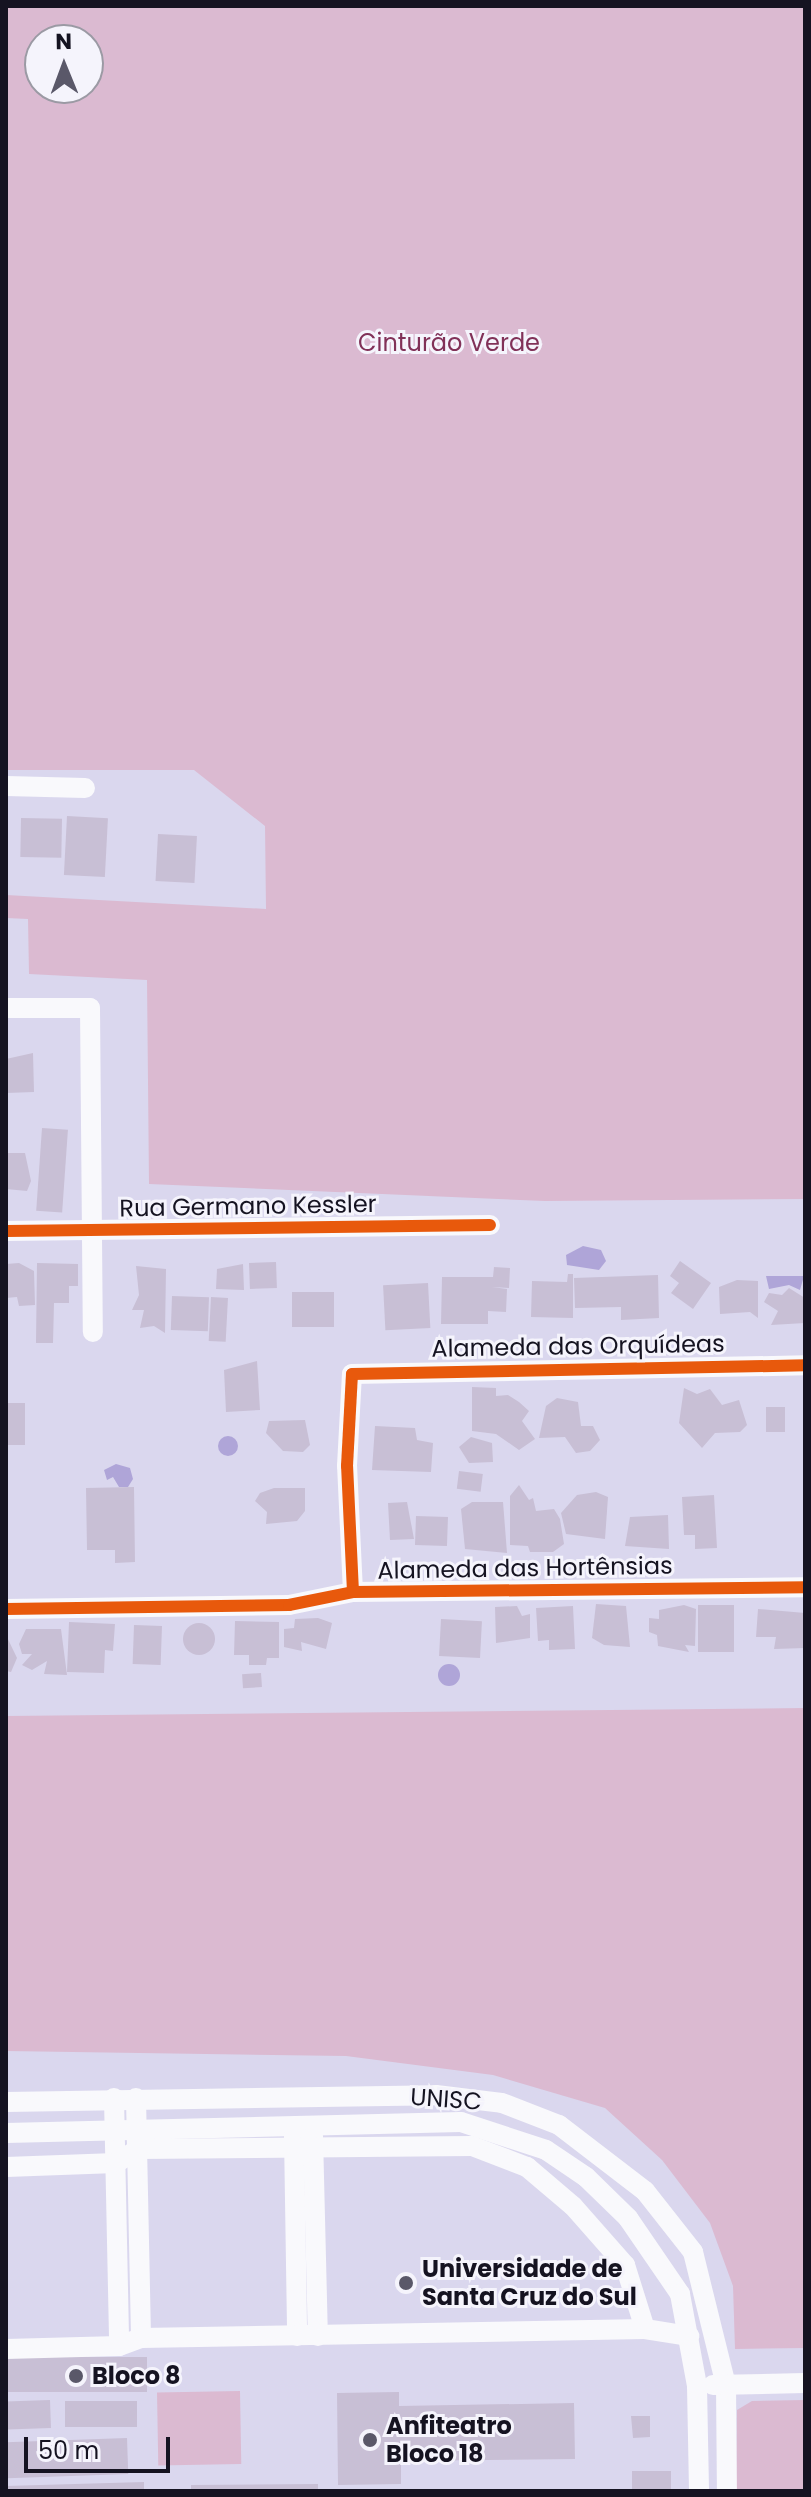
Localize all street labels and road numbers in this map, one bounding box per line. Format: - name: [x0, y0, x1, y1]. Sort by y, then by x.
- street label: Rua Germano Kessler: [119, 1189, 377, 1223]
- street label: Alameda das Orquídeas: [431, 1329, 725, 1363]
- street label: Alameda das Hortênsias: [377, 1551, 673, 1585]
- street label: UNISC: [409, 2082, 483, 2116]

